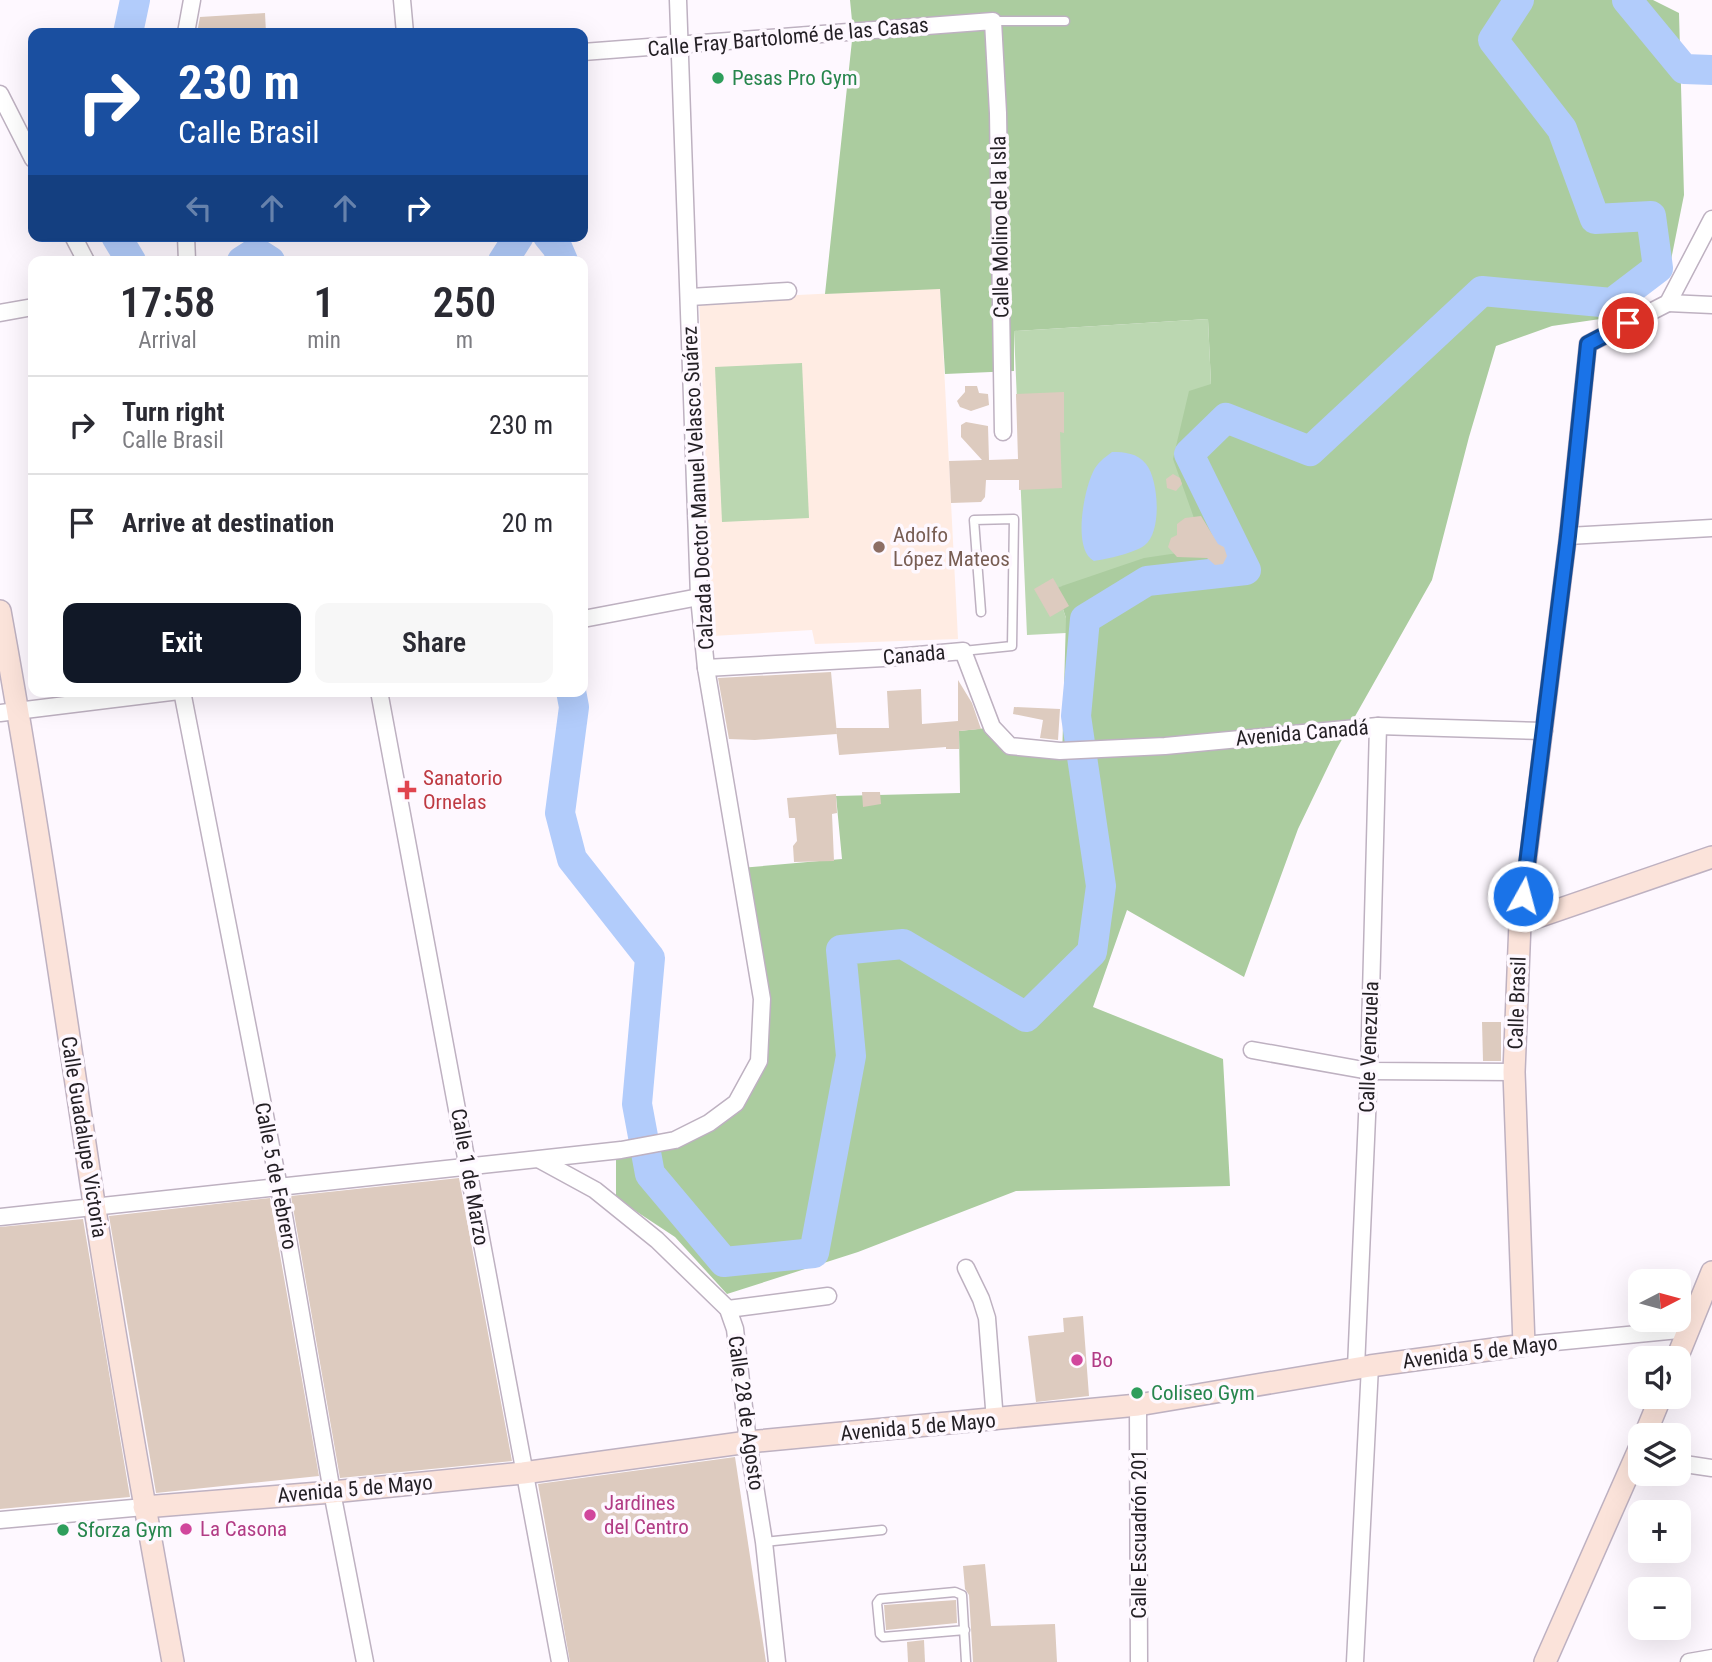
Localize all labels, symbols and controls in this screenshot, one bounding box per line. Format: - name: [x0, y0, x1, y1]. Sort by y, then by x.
- street label: Calle Fray Bartolomé de las Casas: [647, 13, 929, 61]
- text: 230 m: [178, 54, 300, 111]
- icon: right: [63, 56, 154, 147]
- place label: Pesas Pro Gym: [732, 66, 858, 90]
- marker: Pesas Pro Gym: [710, 70, 726, 86]
- text: Calle Brasil: [178, 113, 320, 151]
- street label: Calle Molino de la Isla: [986, 136, 1014, 318]
- icon: left: [180, 189, 218, 227]
- icon: ahead: [253, 189, 291, 227]
- icon: ahead: [326, 189, 364, 227]
- icon: right: [399, 189, 437, 227]
- text: 17:58: [120, 278, 215, 327]
- text: 1: [314, 278, 335, 327]
- text: 250: [433, 278, 496, 327]
- pin: [1598, 293, 1658, 353]
- icon: arrive: [1609, 304, 1647, 342]
- street label: Calzada Doctor Manuel Velasco Suárez: [678, 326, 718, 650]
- text: Arrival: [138, 327, 197, 354]
- text: min: [307, 327, 341, 354]
- text: m: [456, 327, 473, 354]
- text: Turn right: [122, 397, 224, 427]
- icon: right: [63, 406, 101, 444]
- text: 230 m: [489, 410, 553, 440]
- text: Calle Brasil: [122, 427, 224, 454]
- icon: arrive: [63, 504, 101, 542]
- text: Arrive at destination: [122, 508, 334, 538]
- text: 20 m: [502, 508, 553, 538]
- place label: Adolfo López Mateos: [893, 523, 1010, 571]
- marker: Adolfo López Mateos: [871, 539, 887, 555]
- button: Exit: [63, 603, 301, 683]
- button: Share: [315, 603, 553, 683]
- street label: Canada: [882, 640, 946, 670]
- street label: Avenida Canadá: [1235, 715, 1369, 751]
- place label: Sanatorio Ornelas: [423, 766, 503, 814]
- marker: Sanatorio Ornelas: [397, 780, 417, 800]
- position arrow: [1486, 859, 1560, 933]
- street label: Calle Brasil: [1503, 956, 1531, 1050]
- street label: Calle Venezuela: [1355, 981, 1383, 1113]
- street label: Calle Guadalupe Victoria: [56, 1035, 112, 1239]
- street label: Calle 5 de Febrero: [250, 1100, 302, 1252]
- street label: Calle 1 de Marzo: [446, 1107, 494, 1247]
- north arrow: [1628, 1269, 1690, 1332]
- map controls: [1628, 1269, 1691, 1640]
- street label: Avenida 5 de Mayo: [1401, 1331, 1559, 1373]
- street label: Calle 28 de Agosto: [723, 1334, 769, 1492]
- button: sound: [1628, 1346, 1691, 1409]
- place label: Bo: [1091, 1348, 1113, 1372]
- marker: Bo: [1069, 1352, 1085, 1368]
- place label: Coliseo Gym: [1151, 1381, 1255, 1405]
- marker: Coliseo Gym: [1129, 1385, 1145, 1401]
- street label: Avenida 5 de Mayo: [839, 1408, 997, 1446]
- button: layers: [1628, 1423, 1691, 1486]
- street label: Calle Escuadrón 201: [1127, 1449, 1151, 1619]
- street label: Avenida 5 de Mayo: [276, 1470, 434, 1508]
- place label: Jardines del Centro: [604, 1491, 689, 1539]
- button: +: [1628, 1500, 1691, 1563]
- marker: Jardines del Centro: [582, 1507, 598, 1523]
- place label: La Casona: [200, 1517, 287, 1541]
- place label: Sforza Gym: [77, 1518, 173, 1542]
- marker: La Casona: [178, 1521, 194, 1537]
- marker: Sforza Gym: [55, 1522, 71, 1538]
- button: −: [1628, 1577, 1691, 1640]

